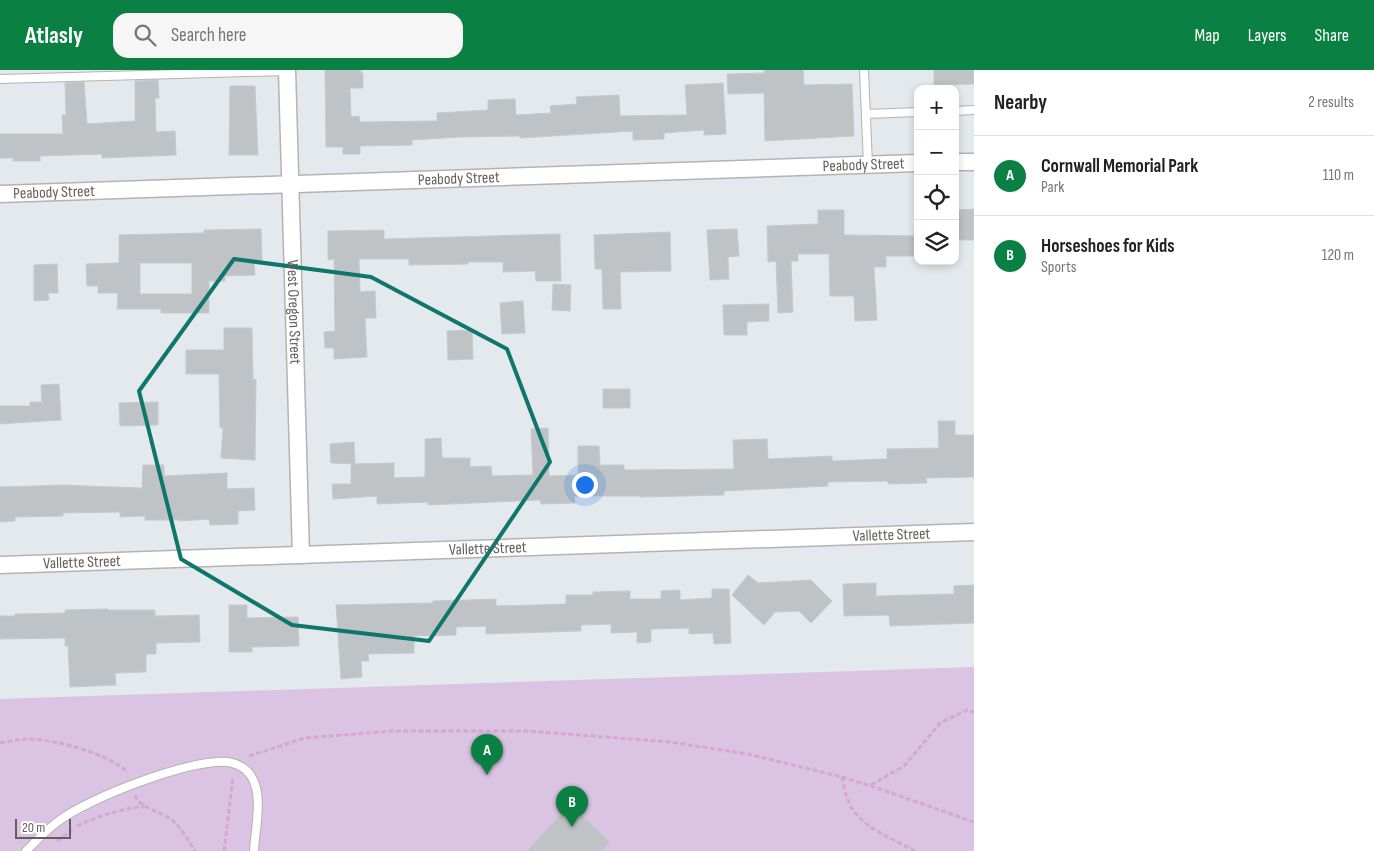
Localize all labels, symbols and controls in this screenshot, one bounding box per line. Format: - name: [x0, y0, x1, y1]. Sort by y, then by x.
- search box: [113, 13, 463, 58]
- text: Atlasly: [25, 21, 83, 50]
- icon: search: [131, 21, 159, 49]
- text: Search here: [171, 24, 246, 47]
- text: Map: [1195, 25, 1220, 46]
- text: Layers: [1248, 25, 1287, 46]
- text: Share: [1315, 25, 1349, 46]
- map controls: [914, 85, 959, 265]
- button: +: [914, 85, 959, 130]
- text: Nearby: [994, 90, 1047, 115]
- text: 2 results: [1308, 93, 1354, 112]
- button: −: [914, 130, 959, 175]
- street label: Peabody Street: [822, 154, 905, 176]
- text: Cornwall Memorial Park: [1041, 155, 1198, 178]
- text: A: [1006, 166, 1014, 185]
- text: 110 m: [1323, 166, 1354, 185]
- street label: Peabody Street: [417, 168, 500, 189]
- button: locate: [914, 175, 959, 220]
- text: Park: [1041, 178, 1064, 197]
- street label: Peabody Street: [13, 181, 95, 203]
- button: layers: [914, 220, 959, 265]
- text: Horseshoes for Kids: [1041, 235, 1174, 258]
- text: B: [1006, 246, 1014, 265]
- text: 120 m: [1322, 246, 1354, 265]
- text: Sports: [1041, 258, 1076, 277]
- street label: West Oregon Street: [283, 259, 305, 365]
- your location: [572, 472, 598, 498]
- street label: Vallette Street: [852, 524, 931, 546]
- street label: Vallette Street: [449, 538, 527, 559]
- street label: Vallette Street: [43, 551, 121, 573]
- pin: A: [471, 734, 503, 775]
- pin: B: [556, 786, 588, 827]
- scale bar: [15, 816, 71, 839]
- text: 20 m: [22, 819, 45, 836]

